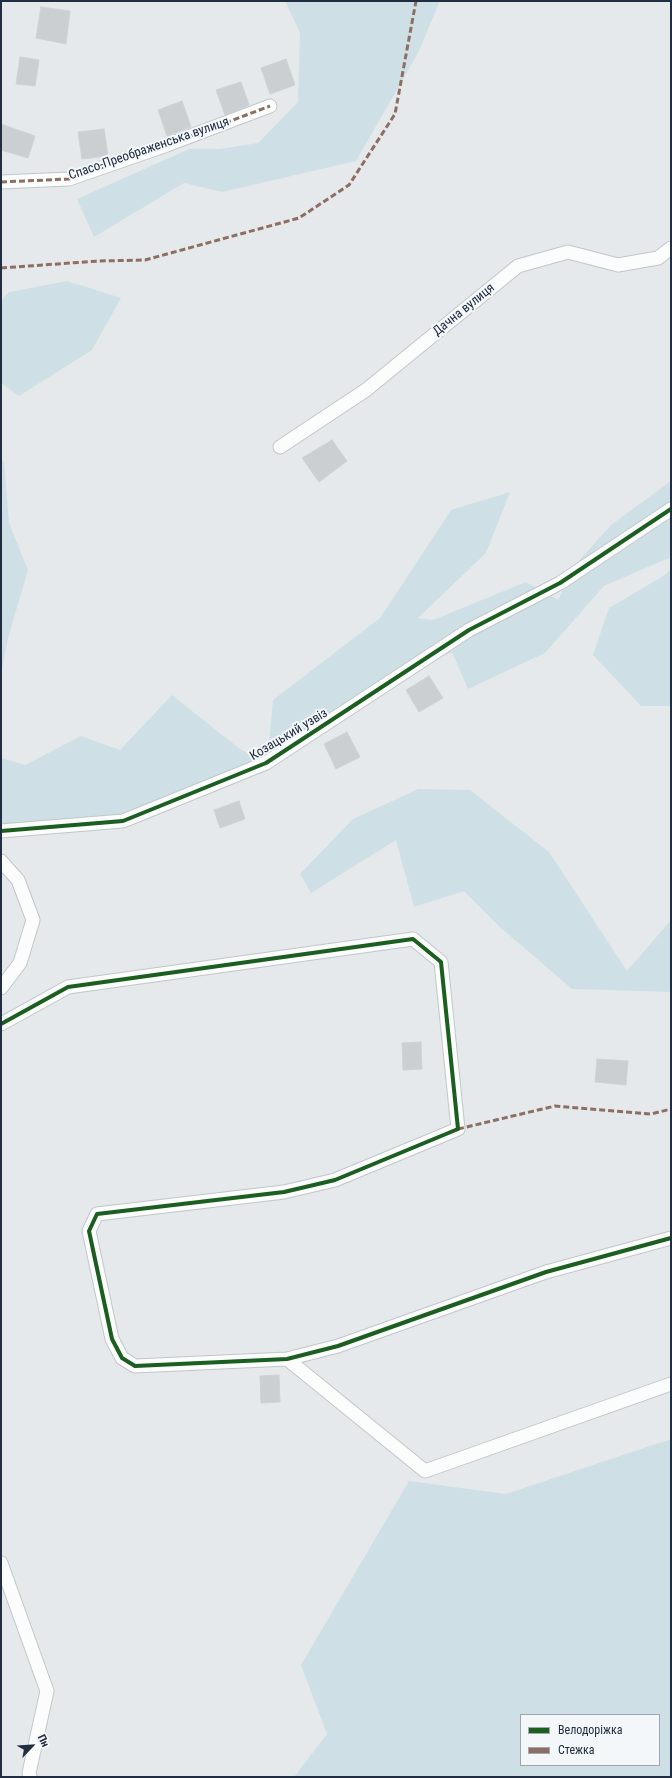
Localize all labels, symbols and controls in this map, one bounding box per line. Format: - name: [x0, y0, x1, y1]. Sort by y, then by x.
- street label: Спасо-Преображенська вулиця: [67, 114, 231, 184]
- street label: Дачна вулиця: [430, 280, 498, 340]
- street label: Козацький узвіз: [247, 706, 331, 764]
- legend: [520, 1714, 660, 1766]
- text: Велодоріжка: [558, 1723, 623, 1737]
- north arrow: [12, 1726, 52, 1766]
- text: Пн: [35, 1732, 52, 1749]
- text: Стежка: [558, 1743, 595, 1757]

